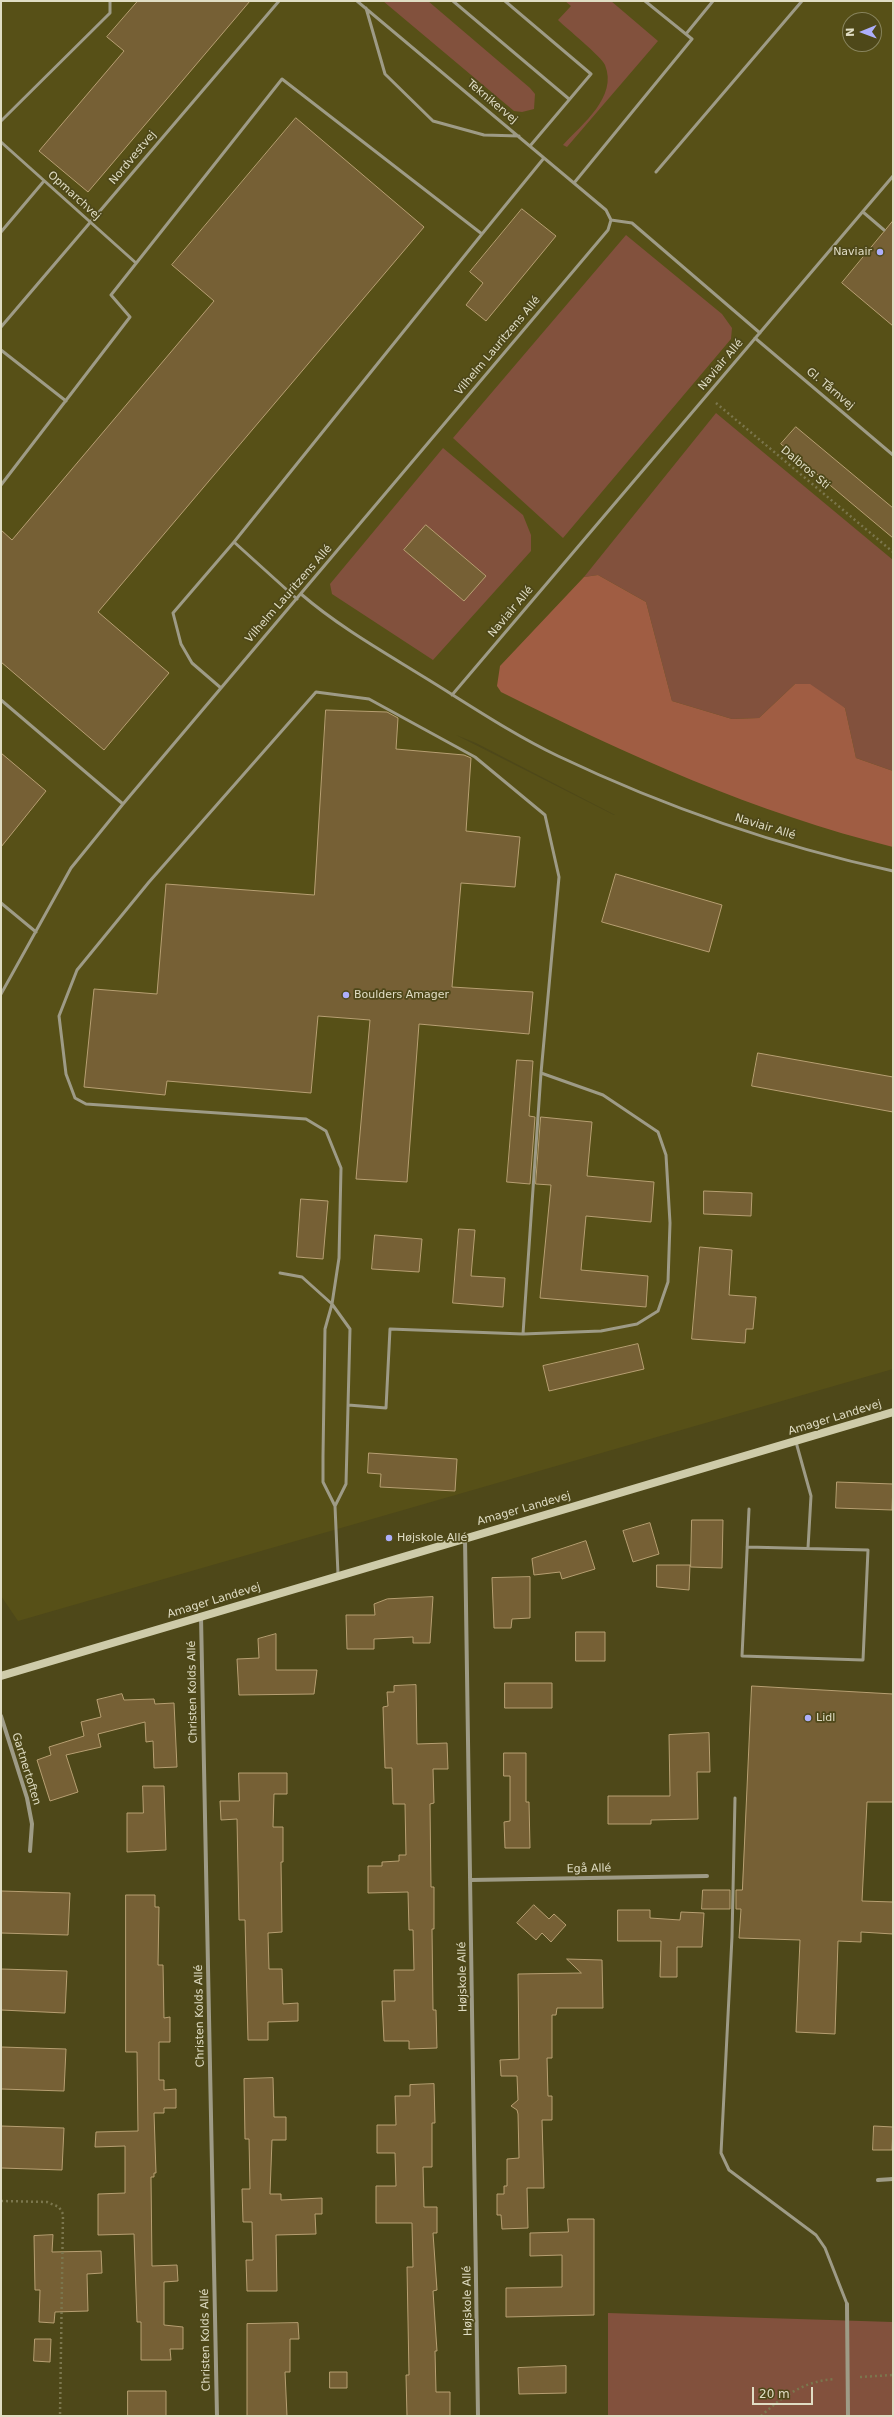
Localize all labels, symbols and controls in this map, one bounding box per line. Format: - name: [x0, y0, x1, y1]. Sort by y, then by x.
- north arrow: [842, 12, 882, 52]
- text: N: [844, 27, 857, 37]
- street label: Teknikervej: [464, 77, 520, 127]
- street label: Nordvestvej: [107, 129, 159, 187]
- street label: Opmarchvej: [45, 169, 103, 223]
- place label: Naviair: [833, 245, 872, 259]
- marker: Naviair: [875, 247, 885, 257]
- street label: Vilhelm Lauritzens Allé: [453, 294, 543, 398]
- street label: Naviair Allé: [696, 337, 746, 393]
- street label: Gl. Tårnvej: [803, 365, 857, 413]
- street label: Dalbros Sti: [778, 444, 832, 492]
- street label: Vilhelm Lauritzens Allé: [243, 542, 335, 646]
- street label: Naviair Allé: [486, 584, 536, 640]
- street label: Naviair Allé: [733, 812, 797, 842]
- place label: Boulders Amager: [354, 988, 449, 1002]
- marker: Boulders Amager: [341, 990, 351, 1000]
- street label: Amager Landevej: [787, 1398, 883, 1438]
- street label: Amager Landevej: [476, 1489, 572, 1529]
- place label: Højskole Allé: [397, 1531, 467, 1545]
- marker: Højskole Allé: [384, 1533, 394, 1543]
- street label: Amager Landevej: [166, 1581, 262, 1621]
- street label: Christen Kolds Allé: [186, 1641, 200, 1743]
- place label: Lidl: [816, 1711, 835, 1725]
- marker: Lidl: [803, 1713, 813, 1723]
- street label: Gartnertoften: [9, 1731, 43, 1807]
- street label: Egå Allé: [567, 1862, 611, 1876]
- street label: Højskole Allé: [456, 1942, 470, 2012]
- street label: Christen Kolds Allé: [193, 1965, 207, 2067]
- street label: Højskole Allé: [461, 2266, 475, 2336]
- street label: Christen Kolds Allé: [199, 2289, 213, 2391]
- scale bar: [754, 2379, 815, 2405]
- text: 20 m: [759, 2387, 790, 2401]

